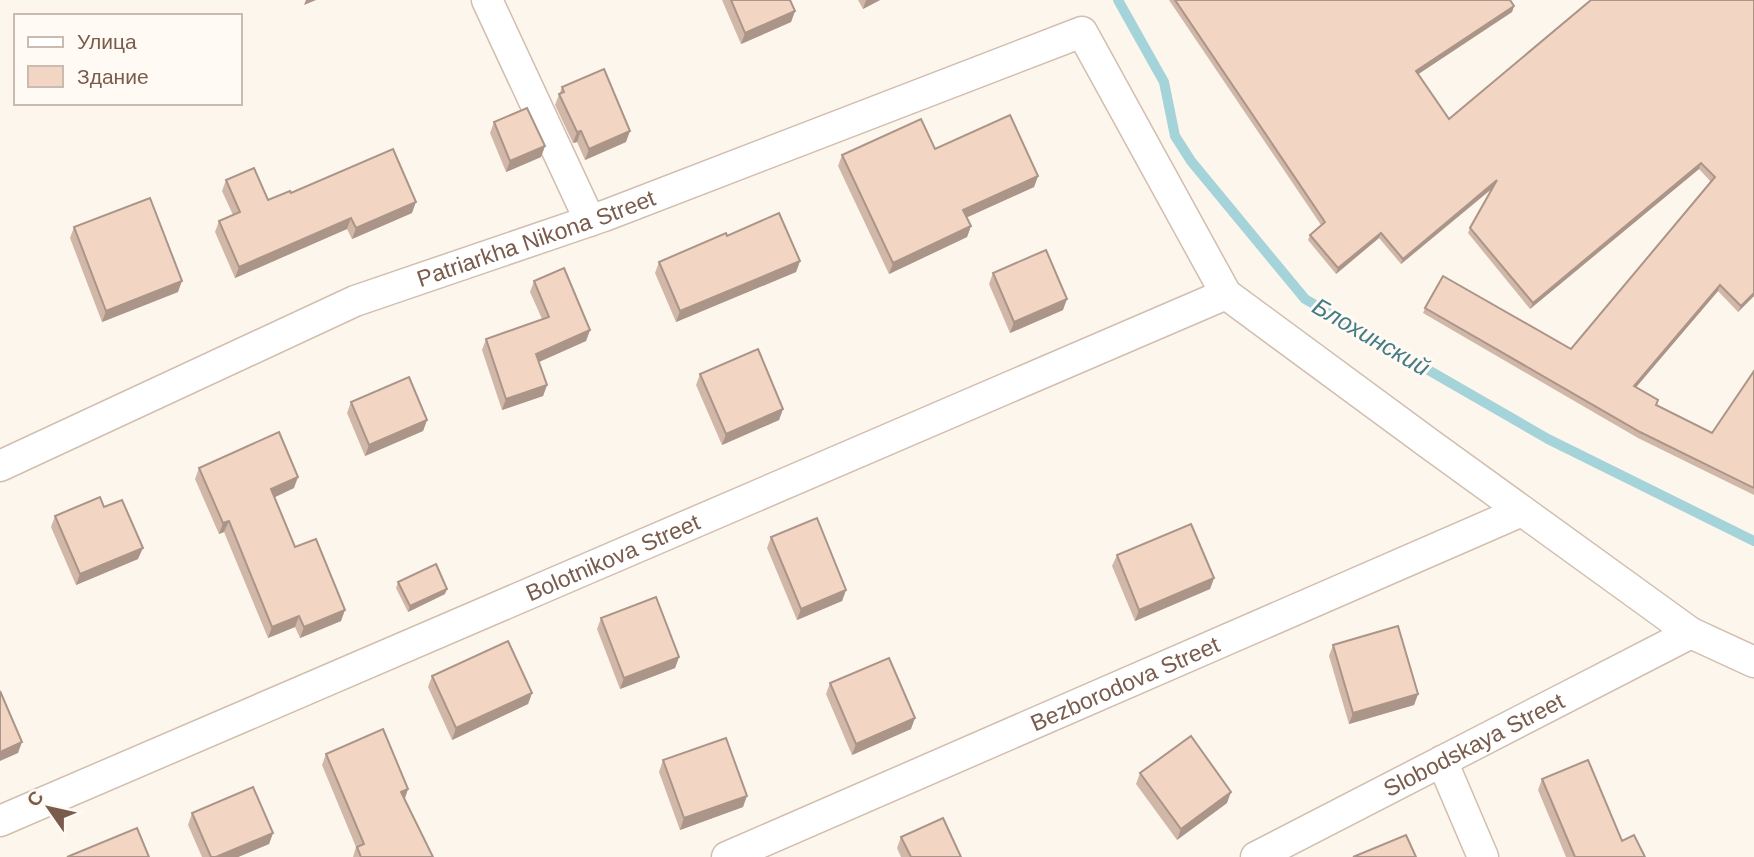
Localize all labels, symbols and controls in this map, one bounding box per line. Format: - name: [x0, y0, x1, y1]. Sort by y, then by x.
- legend: [14, 14, 242, 105]
- text: Улица: [77, 30, 137, 53]
- text: Здание: [77, 65, 149, 88]
- street label: Patriarkha Nikona Street: [413, 184, 659, 292]
- water label: Блохинский: [1308, 292, 1435, 381]
- street label: Bolotnikova Street: [522, 509, 704, 606]
- street label: Bezborodova Street: [1027, 631, 1224, 736]
- street label: Slobodskaya Street: [1379, 687, 1569, 802]
- north arrow: [14, 773, 84, 843]
- text: С: [23, 787, 48, 810]

